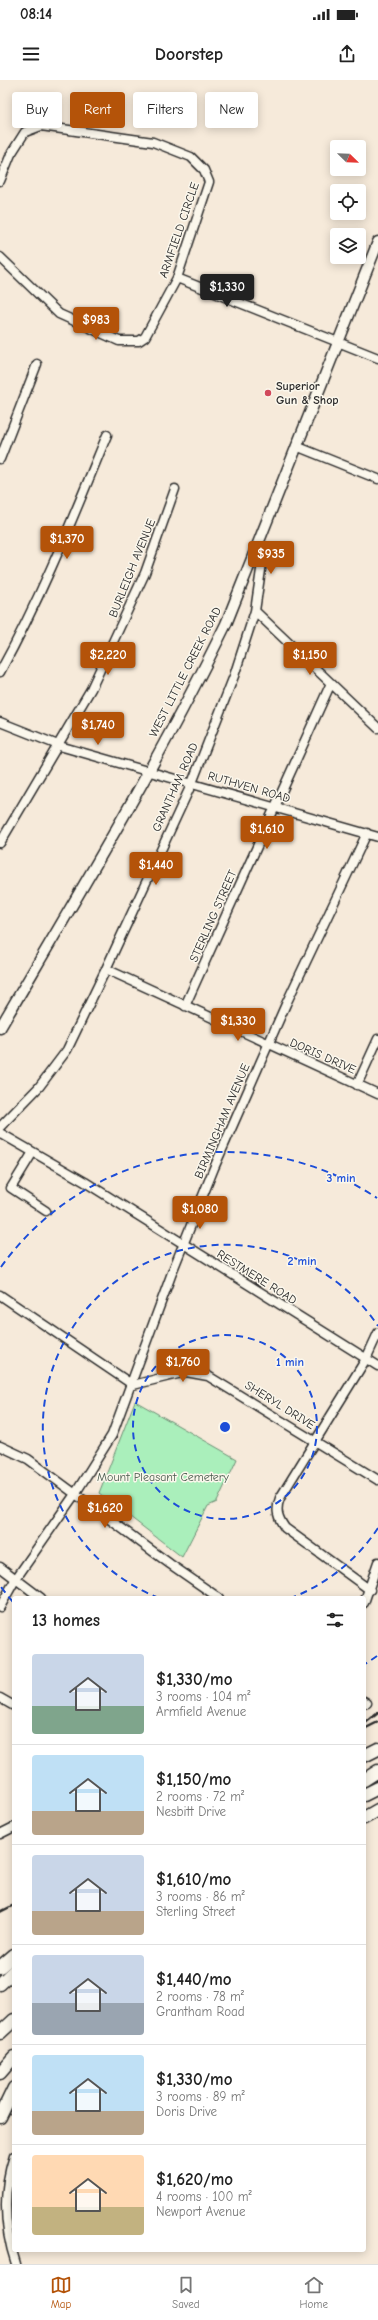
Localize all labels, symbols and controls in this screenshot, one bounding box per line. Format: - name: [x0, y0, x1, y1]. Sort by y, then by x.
- text: 08:14: [20, 5, 52, 23]
- icon: menu: [20, 43, 42, 65]
- icon: share: [336, 43, 358, 65]
- text: Doorstep: [155, 44, 223, 65]
- chip: Buy: [12, 92, 62, 128]
- chip: Rent: [70, 92, 125, 128]
- chip: Filters: [133, 92, 197, 128]
- chip: New: [205, 92, 258, 128]
- north arrow: [330, 140, 366, 176]
- map controls: [330, 140, 366, 264]
- street label: ARMFIELD CIRCLE: [156, 180, 202, 280]
- button: locate: [330, 184, 366, 220]
- button: layers: [330, 228, 366, 264]
- pin: $1,330: [194, 274, 260, 308]
- text: $1,330: [209, 279, 245, 294]
- pin: $983: [72, 307, 120, 341]
- text: $983: [82, 312, 110, 327]
- place label: Superior Gun & Shop: [276, 379, 339, 407]
- marker: Superior Gun & Shop: [263, 388, 273, 398]
- street label: BURLEIGH AVENUE: [106, 517, 158, 619]
- pin: $1,370: [34, 526, 100, 560]
- text: $1,370: [49, 531, 85, 546]
- pin: $935: [247, 541, 295, 575]
- text: $935: [257, 546, 285, 561]
- street label: WEST LITTLE CREEK ROAD: [146, 605, 224, 739]
- pin: $2,220: [75, 642, 141, 676]
- pin: $1,150: [277, 642, 343, 676]
- text: $2,220: [89, 647, 127, 662]
- text: $1,150: [293, 647, 327, 662]
- pin: $1,740: [65, 712, 131, 746]
- text: $1,740: [81, 717, 115, 732]
- street label: GRANTHAM ROAD: [149, 740, 201, 834]
- street label: RUTHVEN ROAD: [206, 769, 292, 805]
- pin: $1,610: [234, 816, 300, 850]
- text: $1,610: [250, 821, 284, 836]
- pin: $1,440: [123, 852, 189, 886]
- text: $1,440: [138, 857, 174, 872]
- street label: STERLING STREET: [186, 867, 240, 964]
- pin: $1,330: [205, 1008, 271, 1042]
- text: $1,330: [220, 1013, 256, 1028]
- street label: DORIS DRIVE: [288, 1035, 358, 1077]
- street label: BIRMINGHAM AVENUE: [191, 1061, 253, 1181]
- text: 3 min: [326, 1171, 356, 1185]
- pin: $1,080: [167, 1196, 233, 1230]
- text: $1,080: [182, 1201, 218, 1216]
- street label: RESTMERE ROAD: [214, 1247, 300, 1307]
- text: 2 min: [287, 1254, 317, 1268]
- pin: $1,760: [150, 1349, 216, 1383]
- text: $1,760: [166, 1354, 200, 1369]
- text: 1 min: [276, 1355, 304, 1369]
- street label: SHERYL DRIVE: [242, 1378, 318, 1432]
- centre of rings: [218, 1420, 232, 1434]
- park label: Mount Pleasant Cemetery: [97, 1470, 230, 1484]
- pin: $1,620: [72, 1495, 138, 1529]
- text: $1,620: [87, 1500, 123, 1515]
- icon: filters: [324, 1609, 346, 1631]
- text: 13 homes: [32, 1611, 100, 1630]
- icon: home: [64, 1670, 112, 1718]
- text: $1,330/mo: [156, 1670, 232, 1689]
- text: 3 rooms · 104 m²: [156, 1689, 250, 1704]
- text: Armfield Avenue: [156, 1704, 246, 1719]
- text: $1,150/mo: [156, 1770, 231, 1789]
- icon: home: [64, 1771, 112, 1819]
- text: 2 rooms · 72 m²: [156, 1789, 244, 1804]
- text: Nesbitt Drive: [156, 1804, 226, 1819]
- text: $1,610/mo: [156, 1870, 231, 1889]
- icon: home: [64, 1871, 112, 1919]
- text: 3 rooms · 86 m²: [156, 1889, 245, 1904]
- text: Sterling Street: [156, 1904, 235, 1919]
- text: $1,440/mo: [156, 1970, 232, 1989]
- icon: home: [64, 1971, 112, 2019]
- text: 2 rooms · 78 m²: [156, 1989, 244, 2004]
- text: Grantham Road: [156, 2004, 245, 2019]
- text: $1,330/mo: [156, 2070, 232, 2089]
- icon: home: [64, 2071, 112, 2119]
- text: 3 rooms · 89 m²: [156, 2089, 245, 2104]
- text: Doris Drive: [156, 2104, 217, 2119]
- text: $1,620/mo: [156, 2170, 233, 2189]
- icon: home: [64, 2171, 112, 2219]
- text: 4 rooms · 100 m²: [156, 2189, 252, 2204]
- text: Newport Avenue: [156, 2204, 245, 2219]
- tab: Map: [50, 2274, 72, 2311]
- tab: Saved: [172, 2274, 200, 2311]
- tab: Home: [300, 2274, 328, 2311]

